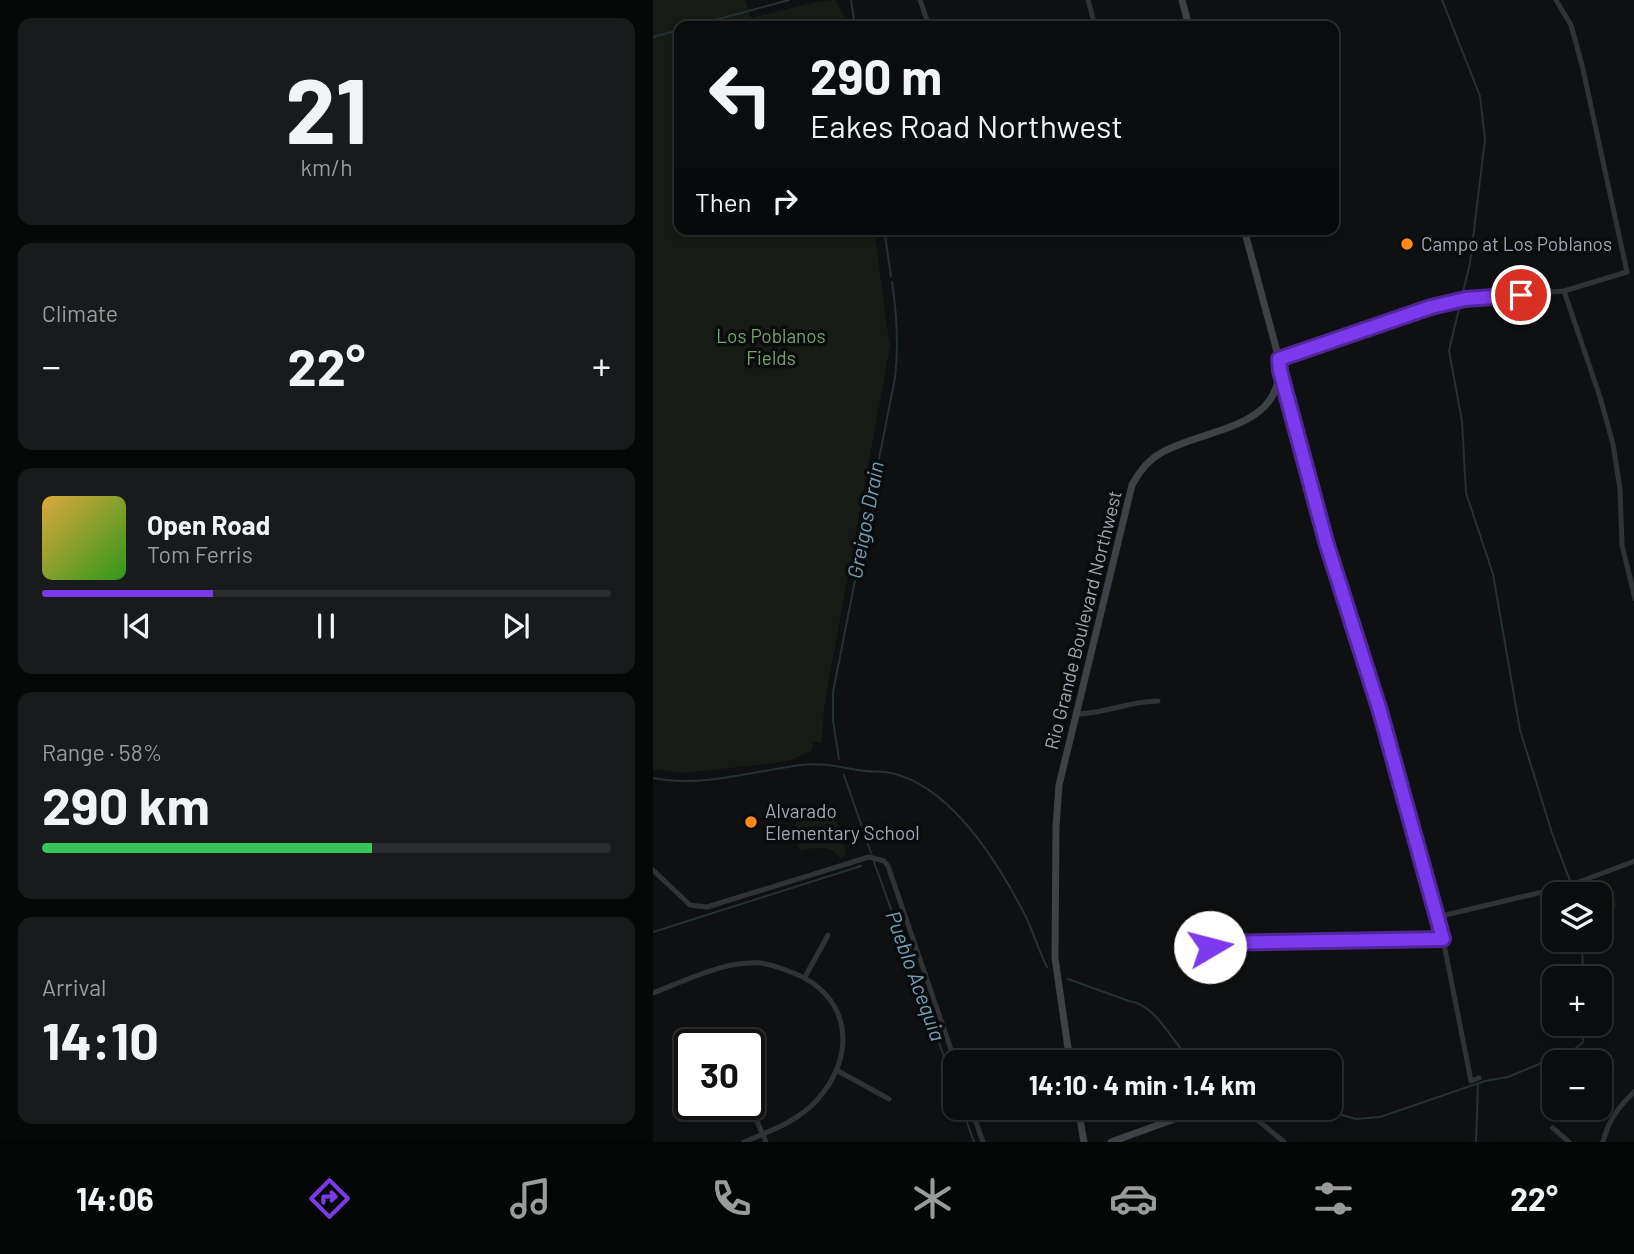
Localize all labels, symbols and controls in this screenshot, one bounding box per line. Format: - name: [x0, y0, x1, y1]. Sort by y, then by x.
- text: 290 m: [810, 46, 942, 105]
- icon: left: [695, 49, 786, 140]
- text: 21: [285, 53, 368, 162]
- text: Eakes Road Northwest: [810, 106, 1123, 144]
- text: km/h: [300, 153, 353, 181]
- icon: right: [766, 182, 804, 220]
- text: Then: [695, 186, 752, 217]
- place label: Campo at Los Poblanos: [1421, 232, 1612, 255]
- marker: Campo at Los Poblanos: [1399, 236, 1415, 252]
- pin: [1491, 265, 1551, 325]
- icon: arrive: [1502, 276, 1540, 314]
- text: Climate: [42, 299, 118, 327]
- park label: Los Poblanos Fields: [716, 324, 826, 369]
- text: 22°: [288, 334, 365, 396]
- text: −: [42, 342, 61, 388]
- text: +: [592, 342, 611, 388]
- water label: Greigos Drain: [841, 459, 888, 580]
- street label: Rio Grande Boulevard Northwest: [1039, 488, 1126, 752]
- text: Open Road: [147, 509, 270, 540]
- text: Tom Ferris: [147, 540, 253, 568]
- icon: previous: [118, 607, 156, 645]
- icon: pause: [307, 607, 345, 645]
- icon: next: [497, 607, 535, 645]
- text: Range · 58%: [42, 738, 162, 766]
- text: 290 km: [42, 773, 210, 835]
- place label: Alvarado Elementary School: [765, 799, 920, 844]
- marker: Alvarado Elementary School: [743, 814, 759, 830]
- map controls: [1542, 882, 1612, 1120]
- button: layers: [1542, 882, 1612, 952]
- water label: Pueblo Acequia: [881, 907, 952, 1044]
- position arrow: [1173, 910, 1247, 984]
- button: +: [1542, 966, 1612, 1036]
- text: Arrival: [42, 973, 106, 1001]
- text: 14:10: [42, 1008, 159, 1070]
- speed limit sign: 30: [674, 1029, 765, 1120]
- button: −: [1542, 1050, 1612, 1120]
- text: 14:10 · 4 min · 1.4 km: [1029, 1069, 1256, 1100]
- icon: directions: [305, 1174, 354, 1223]
- icon: music: [506, 1174, 555, 1223]
- icon: phone: [707, 1174, 756, 1223]
- icon: climate: [908, 1174, 957, 1223]
- icon: car: [1109, 1174, 1158, 1223]
- icon: filters: [1309, 1174, 1358, 1223]
- text: 14:06: [76, 1179, 154, 1217]
- text: 22°: [1510, 1179, 1558, 1217]

